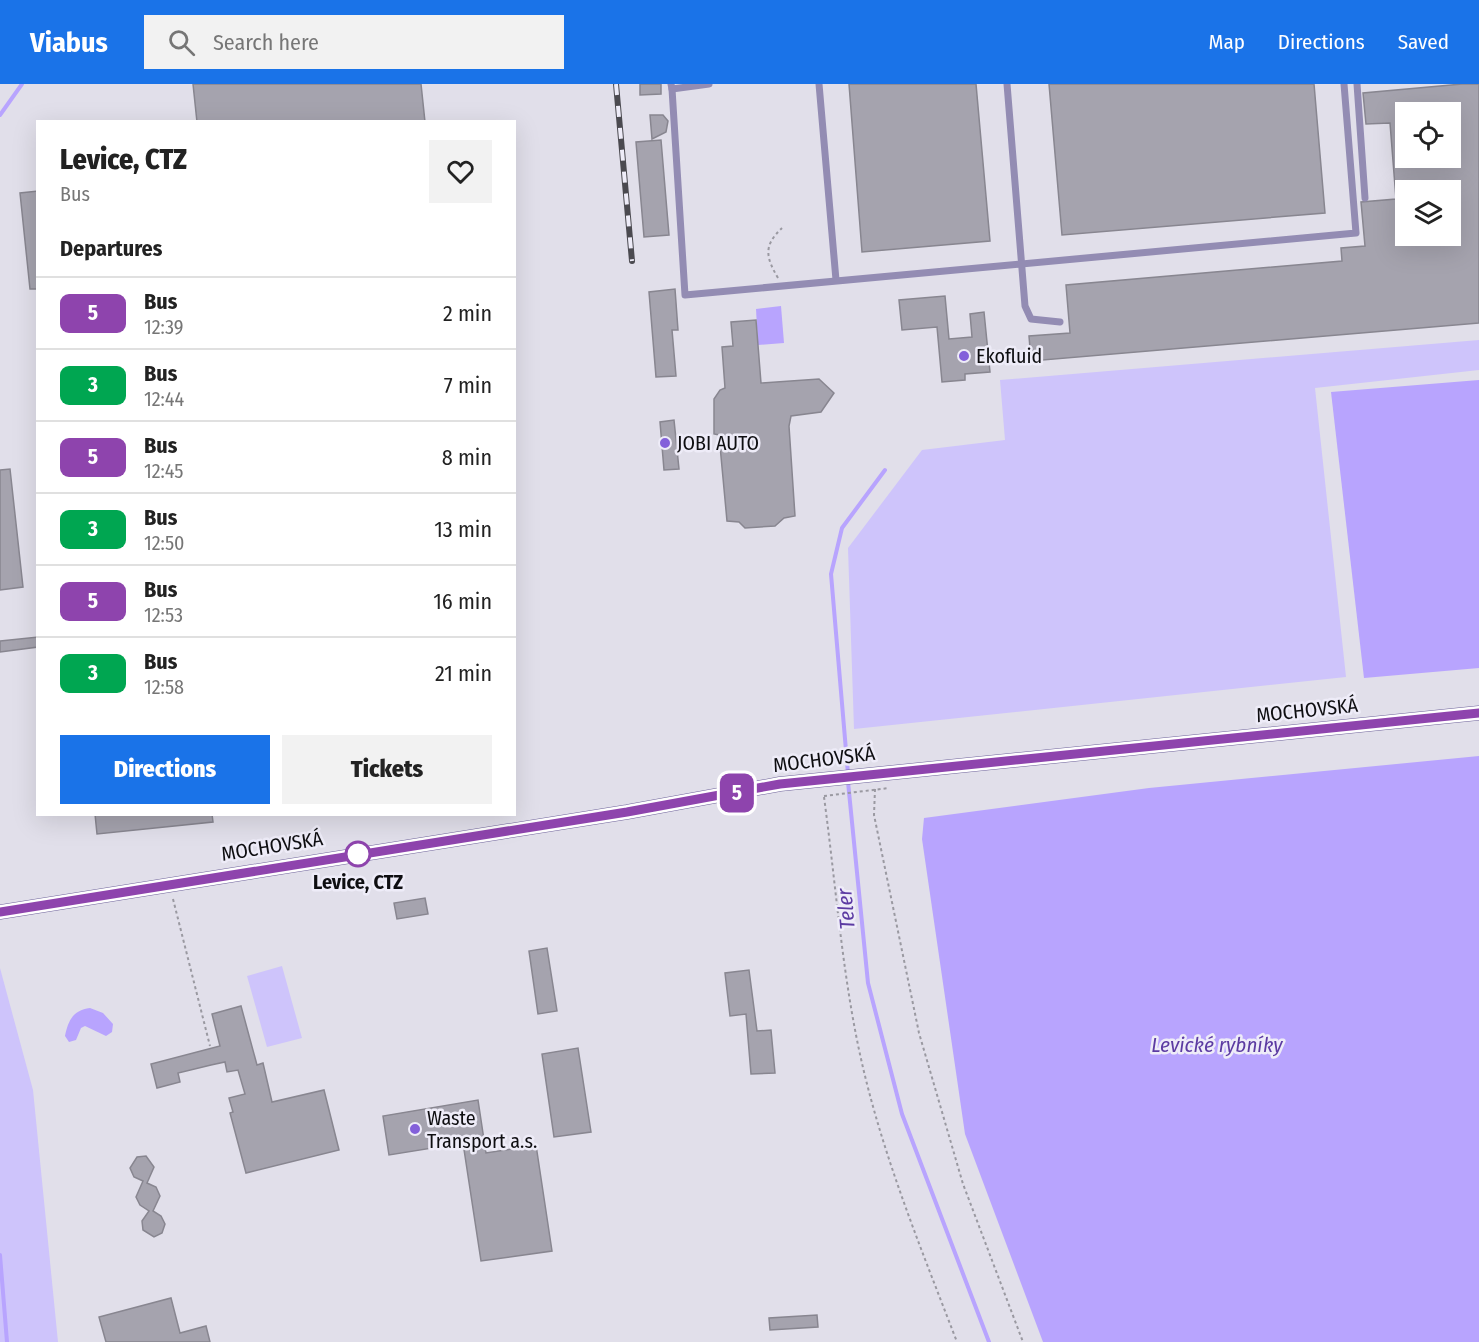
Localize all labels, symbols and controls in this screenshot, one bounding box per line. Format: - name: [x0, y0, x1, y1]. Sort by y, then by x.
- search box: [144, 15, 564, 69]
- text: Viabus: [30, 26, 108, 59]
- icon: search: [165, 26, 198, 59]
- text: Search here: [213, 29, 319, 56]
- text: Map: [1208, 29, 1245, 55]
- text: Directions: [1278, 29, 1365, 55]
- text: Saved: [1398, 29, 1449, 55]
- map controls: [1395, 102, 1461, 246]
- button: locate: [1395, 102, 1461, 168]
- button: heart: [429, 140, 492, 203]
- text: Levice, CTZ: [60, 143, 187, 176]
- button: layers: [1395, 180, 1461, 246]
- text: Bus: [60, 182, 90, 206]
- text: Departures: [60, 235, 162, 262]
- text: Bus: [144, 288, 177, 315]
- text: 5: [88, 300, 98, 326]
- text: 2 min: [443, 300, 492, 327]
- text: 12:39: [144, 315, 184, 339]
- place label: Ekofluid: [976, 344, 1042, 368]
- marker: Ekofluid: [957, 349, 971, 363]
- text: Bus: [144, 360, 177, 387]
- text: 3: [88, 372, 98, 398]
- text: 7 min: [444, 372, 492, 399]
- text: 12:44: [144, 387, 184, 411]
- place label: JOBI AUTO: [677, 431, 759, 455]
- text: Bus: [144, 432, 177, 459]
- marker: JOBI AUTO: [658, 436, 672, 450]
- text: 5: [88, 444, 98, 470]
- text: 8 min: [442, 444, 492, 471]
- text: 12:45: [144, 459, 183, 483]
- text: Bus: [144, 504, 177, 531]
- text: 3: [88, 516, 98, 542]
- text: 13 min: [434, 516, 492, 543]
- text: 12:50: [144, 531, 185, 555]
- text: Bus: [144, 576, 177, 603]
- text: 5: [88, 588, 98, 614]
- text: 16 min: [433, 588, 492, 615]
- text: 12:53: [144, 603, 183, 627]
- text: Bus: [144, 648, 177, 675]
- text: 3: [88, 660, 98, 686]
- text: 21 min: [435, 660, 492, 687]
- text: 12:58: [144, 675, 184, 699]
- street label: MOCHOVSKÁ: [1255, 693, 1360, 727]
- button: Directions: [60, 735, 270, 804]
- button: Tickets: [282, 735, 492, 804]
- street label: MOCHOVSKÁ: [772, 741, 877, 777]
- line badge: 5: [718, 774, 756, 812]
- text: 5: [732, 780, 742, 806]
- street label: MOCHOVSKÁ: [220, 826, 325, 866]
- marker: Levice, CTZ: [345, 841, 371, 867]
- place label: Levice, CTZ: [313, 870, 403, 894]
- water label: Teler: [831, 887, 861, 931]
- water label: Levické rybníky: [1151, 1032, 1283, 1058]
- place label: Waste Transport a.s.: [427, 1106, 537, 1153]
- marker: Waste Transport a.s.: [408, 1122, 422, 1136]

